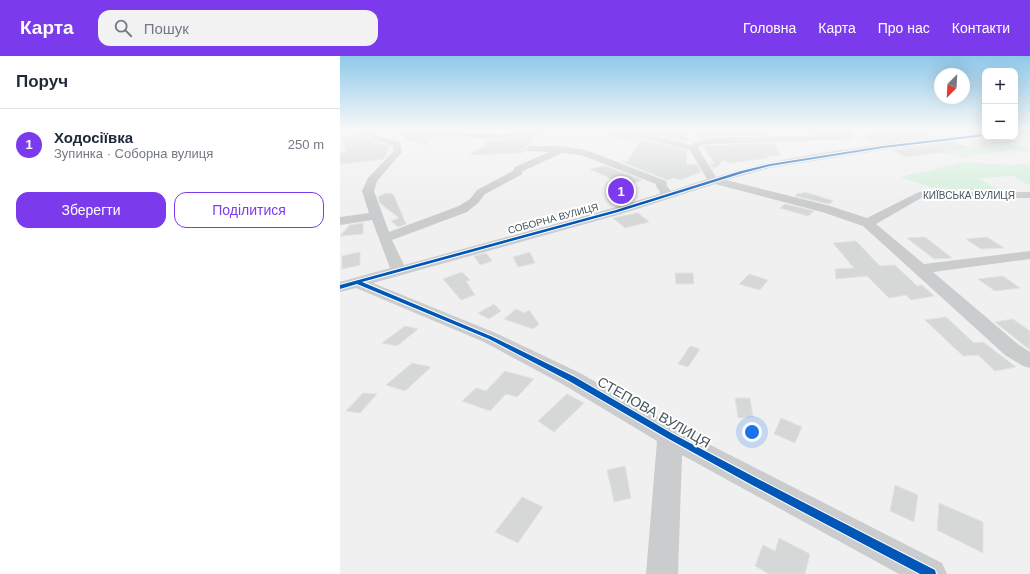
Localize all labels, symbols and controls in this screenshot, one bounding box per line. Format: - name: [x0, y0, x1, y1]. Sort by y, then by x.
- search box: [98, 10, 378, 46]
- text: Карта: [20, 17, 74, 38]
- icon: search: [112, 17, 134, 39]
- text: Пошук: [144, 20, 189, 37]
- text: Головна: [743, 20, 796, 36]
- text: Карта: [818, 20, 856, 36]
- text: Про нас: [878, 20, 930, 36]
- text: Контакти: [952, 20, 1010, 36]
- north arrow: [934, 68, 970, 104]
- map controls: [982, 68, 1018, 140]
- button: +: [982, 68, 1018, 104]
- text: Поруч: [16, 72, 68, 91]
- button: −: [982, 104, 1018, 140]
- text: Ходосіївка: [54, 129, 133, 146]
- text: 1: [25, 137, 33, 152]
- text: 250 m: [288, 137, 324, 152]
- text: Зупинка · Соборна вулиця: [54, 146, 213, 161]
- pin: 1: [608, 176, 634, 206]
- street label: КИЇВСЬКА ВУЛИЦЯ: [923, 190, 1015, 201]
- button: Зберегти: [16, 192, 166, 228]
- button: Поділитися: [174, 192, 324, 228]
- street label: СОБОРНА ВУЛИЦЯ: [507, 201, 600, 236]
- street label: СТЕПОВА ВУЛИЦЯ: [595, 373, 713, 451]
- your location: [742, 422, 762, 442]

